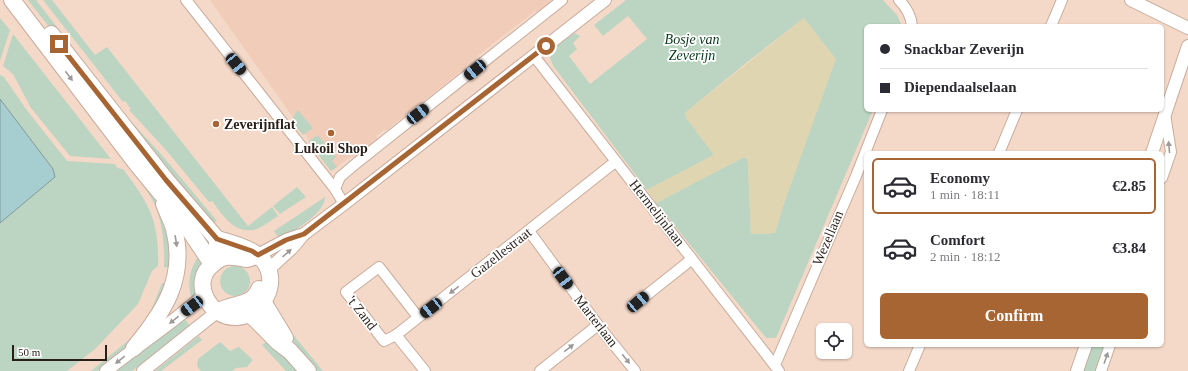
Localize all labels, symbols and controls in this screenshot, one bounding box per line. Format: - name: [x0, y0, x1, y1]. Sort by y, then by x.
- park label: Bosje van Zeverijn: [665, 32, 719, 63]
- route end: [50, 35, 68, 53]
- route start: [537, 37, 555, 55]
- text: Snackbar Zeverijn: [904, 41, 1024, 57]
- car: [224, 51, 248, 77]
- car: [462, 58, 488, 82]
- one-way arrow: [65, 70, 73, 81]
- text: Diependaalselaan: [904, 79, 1017, 95]
- car: [405, 102, 431, 126]
- place label: Zeverijnflat: [224, 117, 296, 132]
- marker: Zeverijnflat: [211, 119, 221, 129]
- marker: Lukoil Shop: [326, 128, 336, 138]
- one-way arrow: [1166, 140, 1173, 153]
- place label: Lukoil Shop: [294, 141, 368, 156]
- icon: car: [882, 168, 918, 204]
- text: Economy: [930, 170, 990, 186]
- street label: Hermelijnlaan: [626, 177, 688, 249]
- text: €2.85: [1112, 178, 1146, 194]
- text: 1 min · 18:11: [930, 187, 1000, 202]
- street label: Wezellaan: [810, 208, 846, 268]
- street label: Gazellestraat: [468, 225, 534, 281]
- icon: car: [882, 230, 918, 266]
- text: Comfort: [930, 232, 985, 248]
- one-way arrow: [173, 235, 179, 247]
- text: €3.84: [1112, 240, 1146, 256]
- one-way arrow: [282, 248, 292, 257]
- text: 2 min · 18:12: [930, 249, 1000, 264]
- car: [551, 265, 575, 291]
- one-way arrow: [448, 285, 459, 294]
- car: [625, 290, 651, 314]
- street label: Marterlaan: [571, 292, 621, 350]
- street label: 't Zand: [344, 293, 380, 333]
- button: Confirm: [880, 293, 1148, 339]
- car: [179, 294, 205, 318]
- car: [418, 296, 444, 320]
- one-way arrow: [168, 316, 179, 324]
- map controls: [816, 323, 852, 359]
- button: locate: [816, 323, 852, 359]
- scale bar: [12, 343, 107, 362]
- one-way arrow: [563, 343, 574, 352]
- text: 50 m: [18, 346, 40, 358]
- one-way arrow: [1103, 352, 1109, 364]
- one-way arrow: [621, 353, 630, 364]
- one-way arrow: [115, 355, 126, 364]

